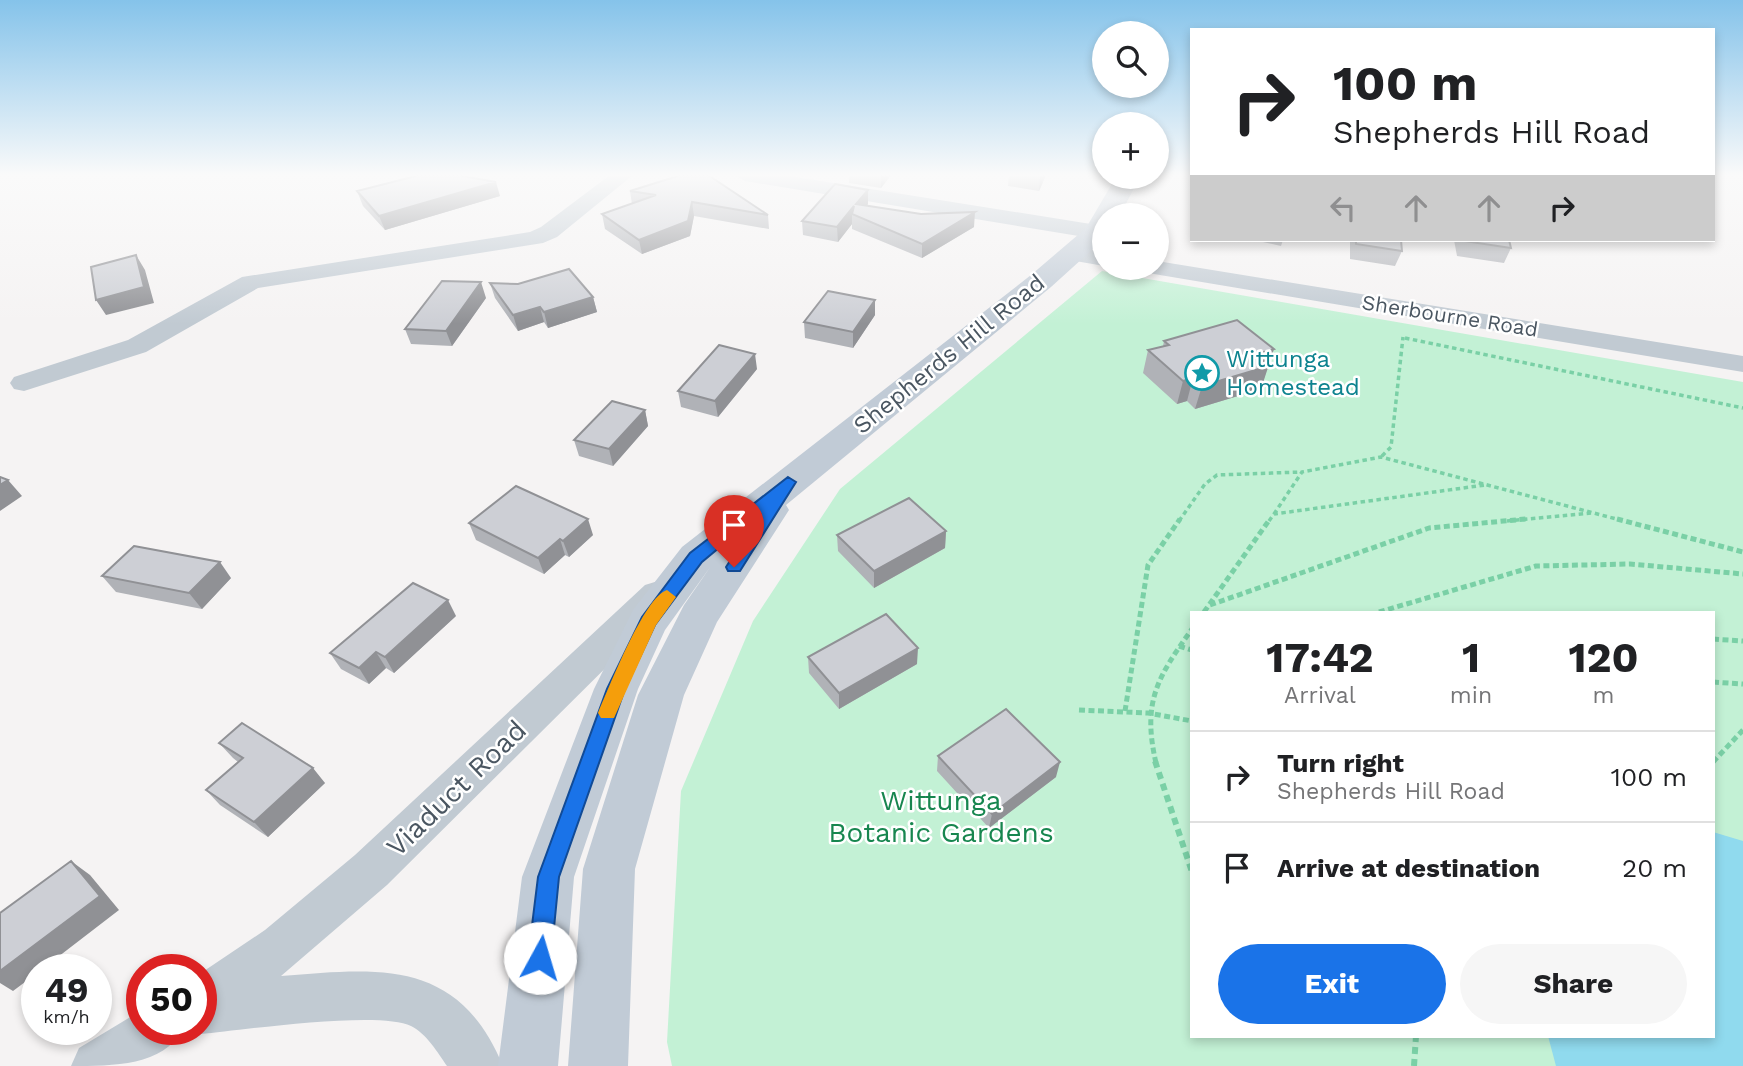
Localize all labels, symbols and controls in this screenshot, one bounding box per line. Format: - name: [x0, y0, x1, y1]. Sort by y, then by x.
- map controls: [1092, 21, 1169, 280]
- button: search: [1092, 21, 1169, 98]
- text: 100 m: [1333, 54, 1477, 112]
- icon: right: [1218, 56, 1309, 147]
- button: +: [1092, 112, 1169, 189]
- text: Shepherds Hill Road: [1333, 113, 1650, 151]
- icon: left: [1324, 189, 1362, 227]
- icon: ahead: [1397, 189, 1435, 227]
- icon: ahead: [1470, 189, 1508, 227]
- icon: right: [1543, 189, 1581, 227]
- button: −: [1092, 203, 1169, 280]
- street label: Shepherds Hill Road: [848, 268, 1050, 440]
- street label: Sherbourne Road: [1360, 289, 1540, 342]
- place label: Wittunga Homestead: [1226, 345, 1360, 401]
- place icon: Wittunga Homestead: [1183, 354, 1221, 392]
- pin: [704, 495, 764, 567]
- icon: arrive: [715, 506, 753, 544]
- text: 17:42: [1266, 633, 1374, 682]
- text: 1: [1462, 633, 1480, 682]
- text: 120: [1568, 633, 1639, 682]
- text: Arrival: [1284, 682, 1356, 709]
- text: min: [1450, 682, 1492, 709]
- text: m: [1593, 682, 1615, 709]
- street label: Viaduct Road: [380, 713, 533, 863]
- text: Turn right: [1277, 748, 1404, 778]
- icon: right: [1218, 758, 1256, 796]
- text: 100 m: [1611, 762, 1687, 792]
- text: Shepherds Hill Road: [1277, 778, 1505, 805]
- park label: Wittunga Botanic Gardens: [828, 784, 1054, 849]
- icon: arrive: [1218, 849, 1256, 887]
- text: Arrive at destination: [1277, 853, 1540, 883]
- text: 20 m: [1622, 853, 1687, 883]
- position arrow: [503, 921, 577, 995]
- button: Exit: [1218, 944, 1446, 1024]
- button: Share: [1460, 944, 1687, 1024]
- speed limit sign: 50: [126, 954, 217, 1045]
- text: 49: [44, 969, 89, 1011]
- text: km/h: [43, 1006, 90, 1027]

